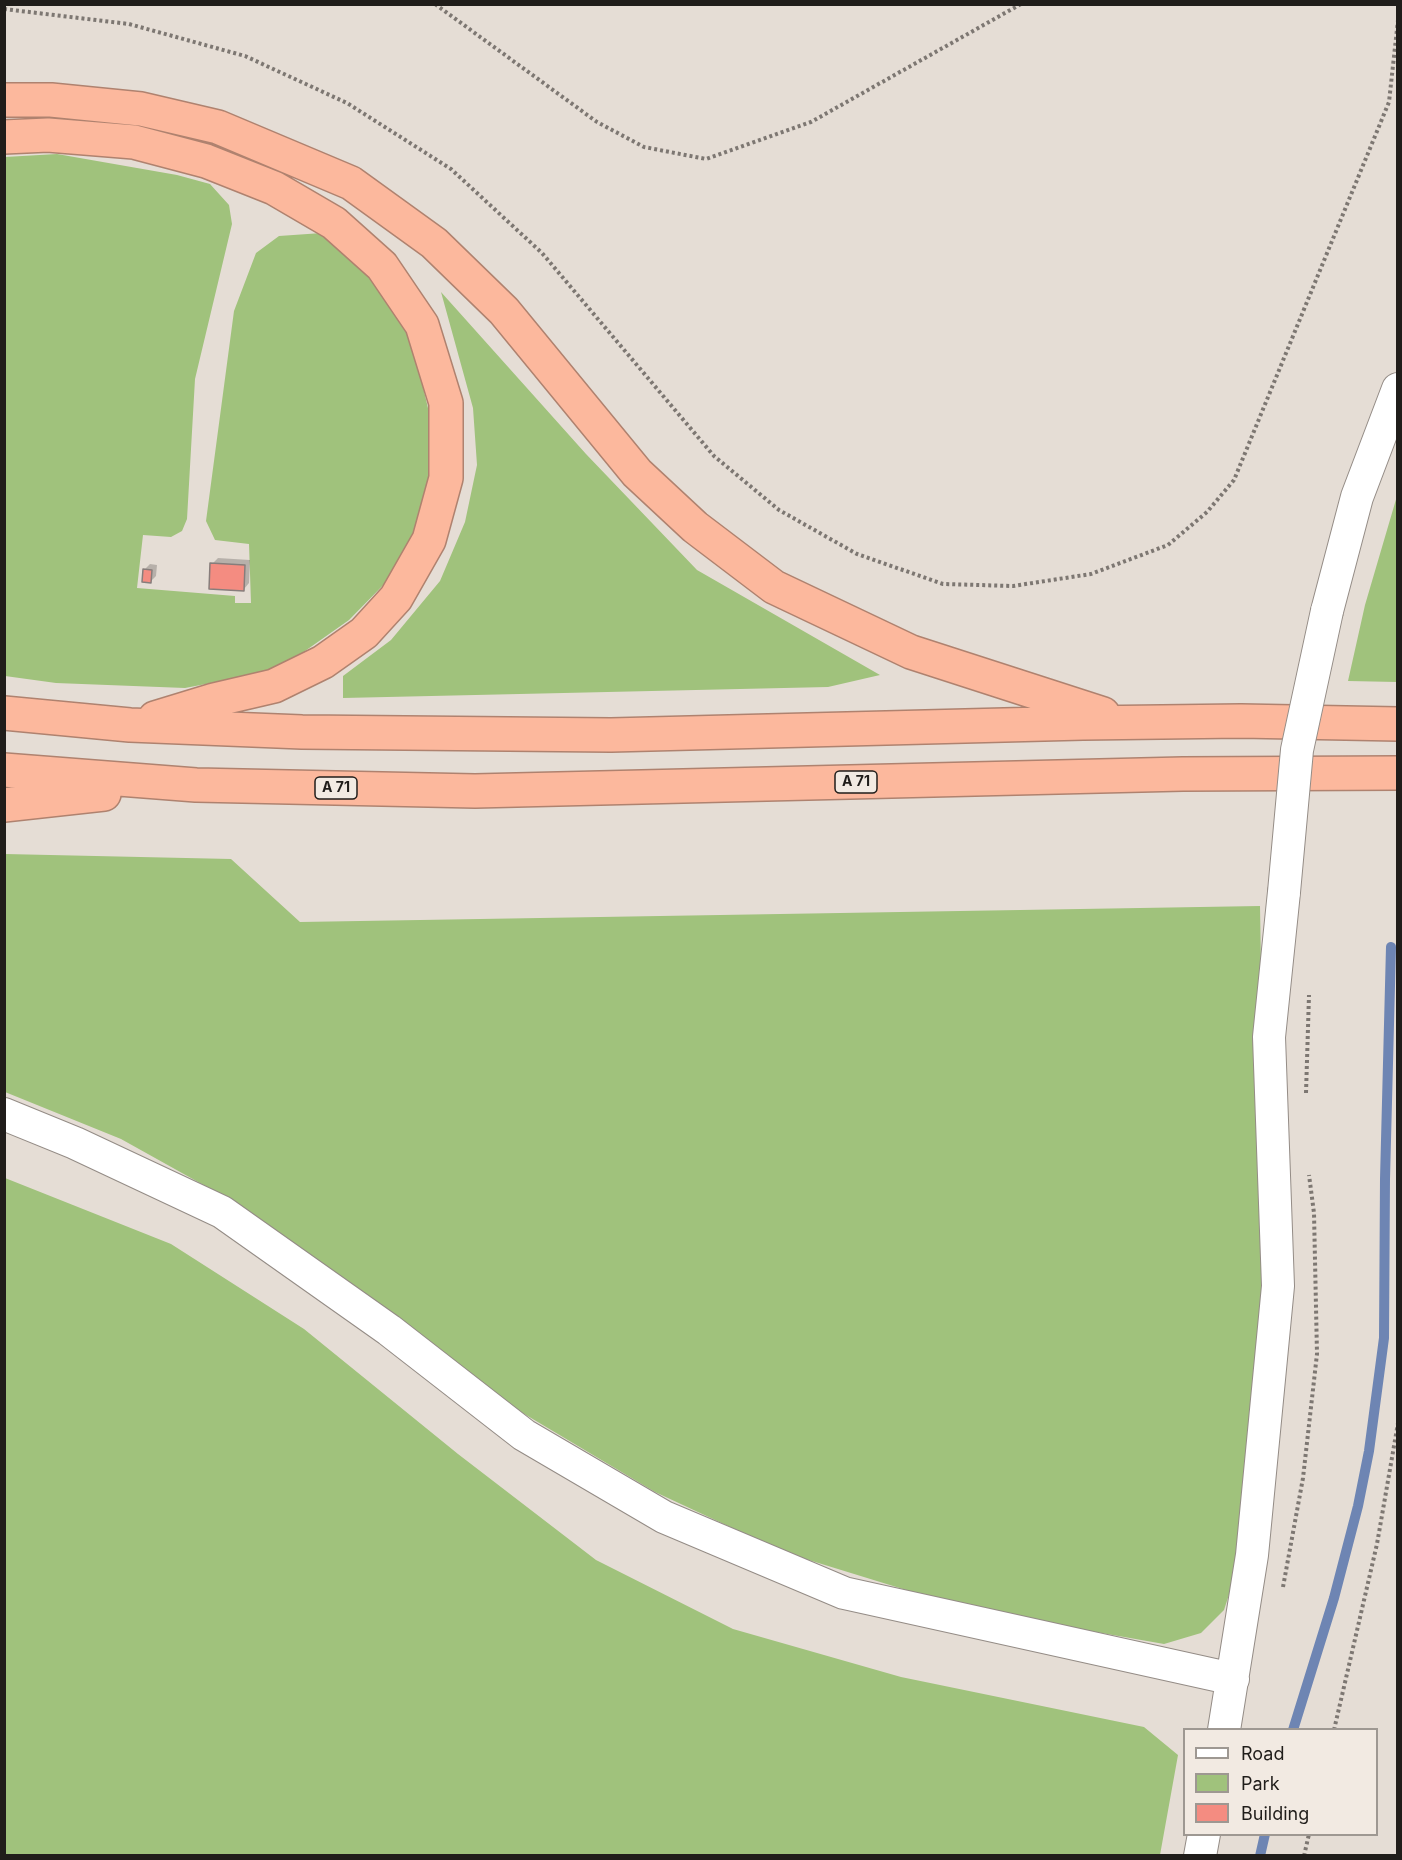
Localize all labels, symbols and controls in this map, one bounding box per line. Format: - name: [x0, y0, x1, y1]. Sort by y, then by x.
- road number: A 71: [835, 771, 877, 793]
- road number: A 71: [315, 777, 357, 799]
- legend: [1183, 1728, 1378, 1836]
- text: Road: [1241, 1743, 1284, 1764]
- text: Park: [1241, 1773, 1280, 1794]
- text: Building: [1241, 1803, 1309, 1824]

